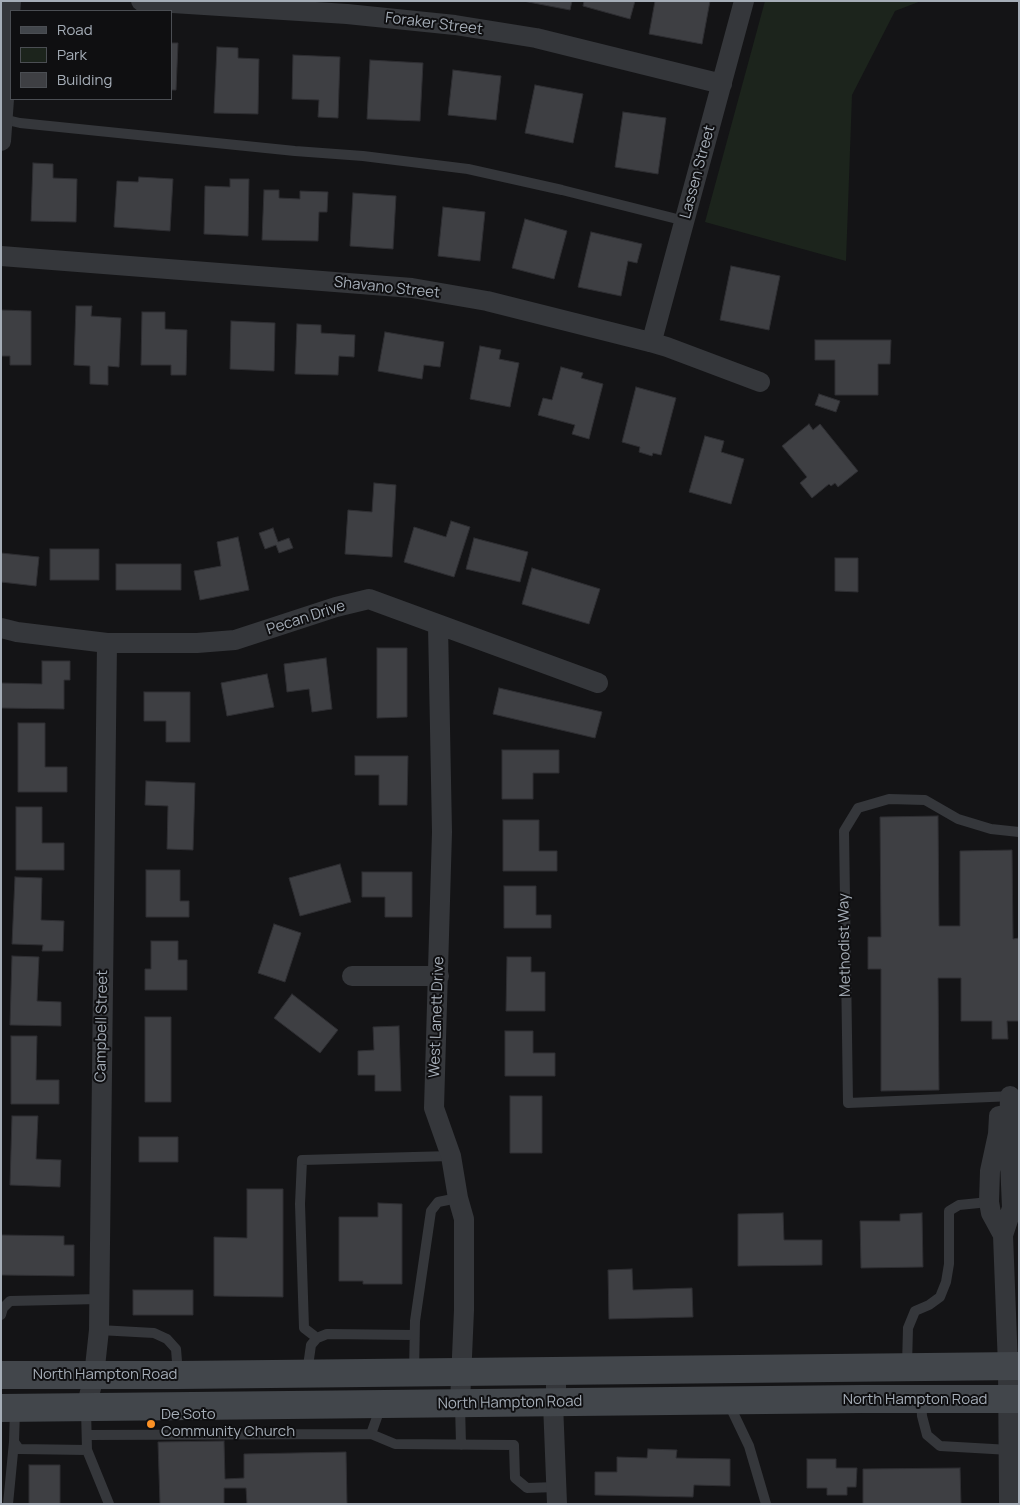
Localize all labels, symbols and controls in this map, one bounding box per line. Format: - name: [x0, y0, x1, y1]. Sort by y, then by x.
- street label: Foraker Street: [384, 9, 484, 39]
- legend: [10, 10, 172, 100]
- text: Road: [57, 19, 93, 40]
- text: Park: [57, 44, 87, 65]
- text: Building: [57, 69, 112, 90]
- street label: Lassen Street: [677, 123, 719, 221]
- street label: Shavano Street: [333, 273, 441, 303]
- street label: Pecan Drive: [265, 597, 347, 639]
- street label: Methodist Way: [835, 893, 855, 997]
- street label: West Lanett Drive: [426, 956, 448, 1078]
- street label: Campbell Street: [92, 970, 112, 1082]
- street label: North Hampton Road: [33, 1366, 177, 1384]
- street label: North Hampton Road: [843, 1391, 987, 1409]
- street label: North Hampton Road: [438, 1393, 582, 1413]
- place label: De Soto Community Church: [161, 1406, 295, 1441]
- marker: De Soto Community Church: [145, 1418, 157, 1430]

